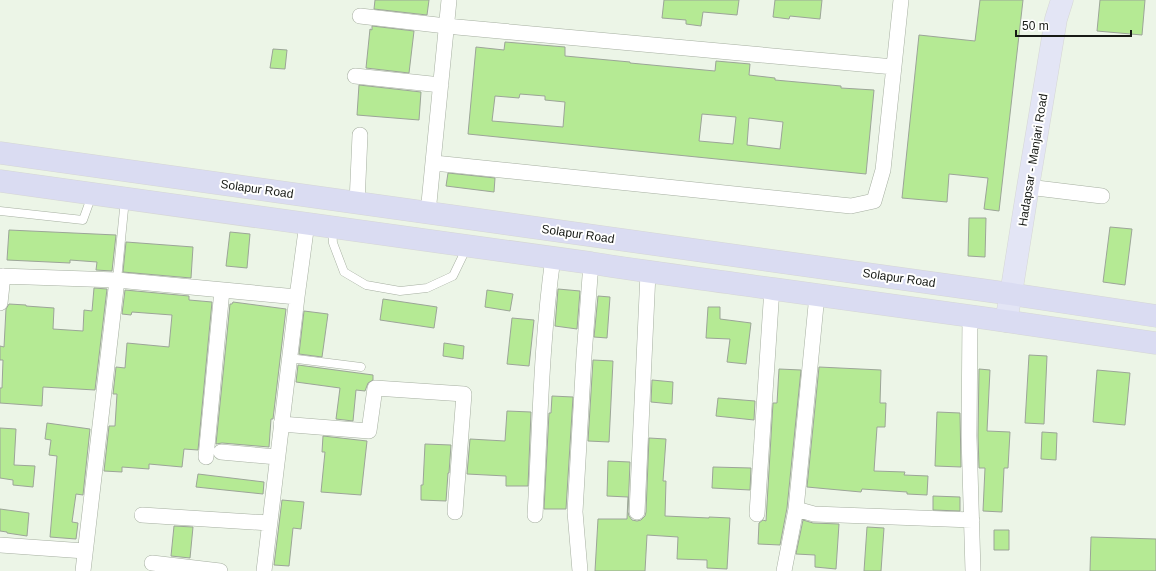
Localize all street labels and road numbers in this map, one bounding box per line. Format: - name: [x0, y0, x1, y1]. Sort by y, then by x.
- street label: Hadapsar - Manjari Road: [1016, 93, 1050, 227]
- street label: Solapur Road: [220, 177, 294, 201]
- street label: Solapur Road: [541, 222, 615, 246]
- street label: Solapur Road: [862, 266, 936, 290]

